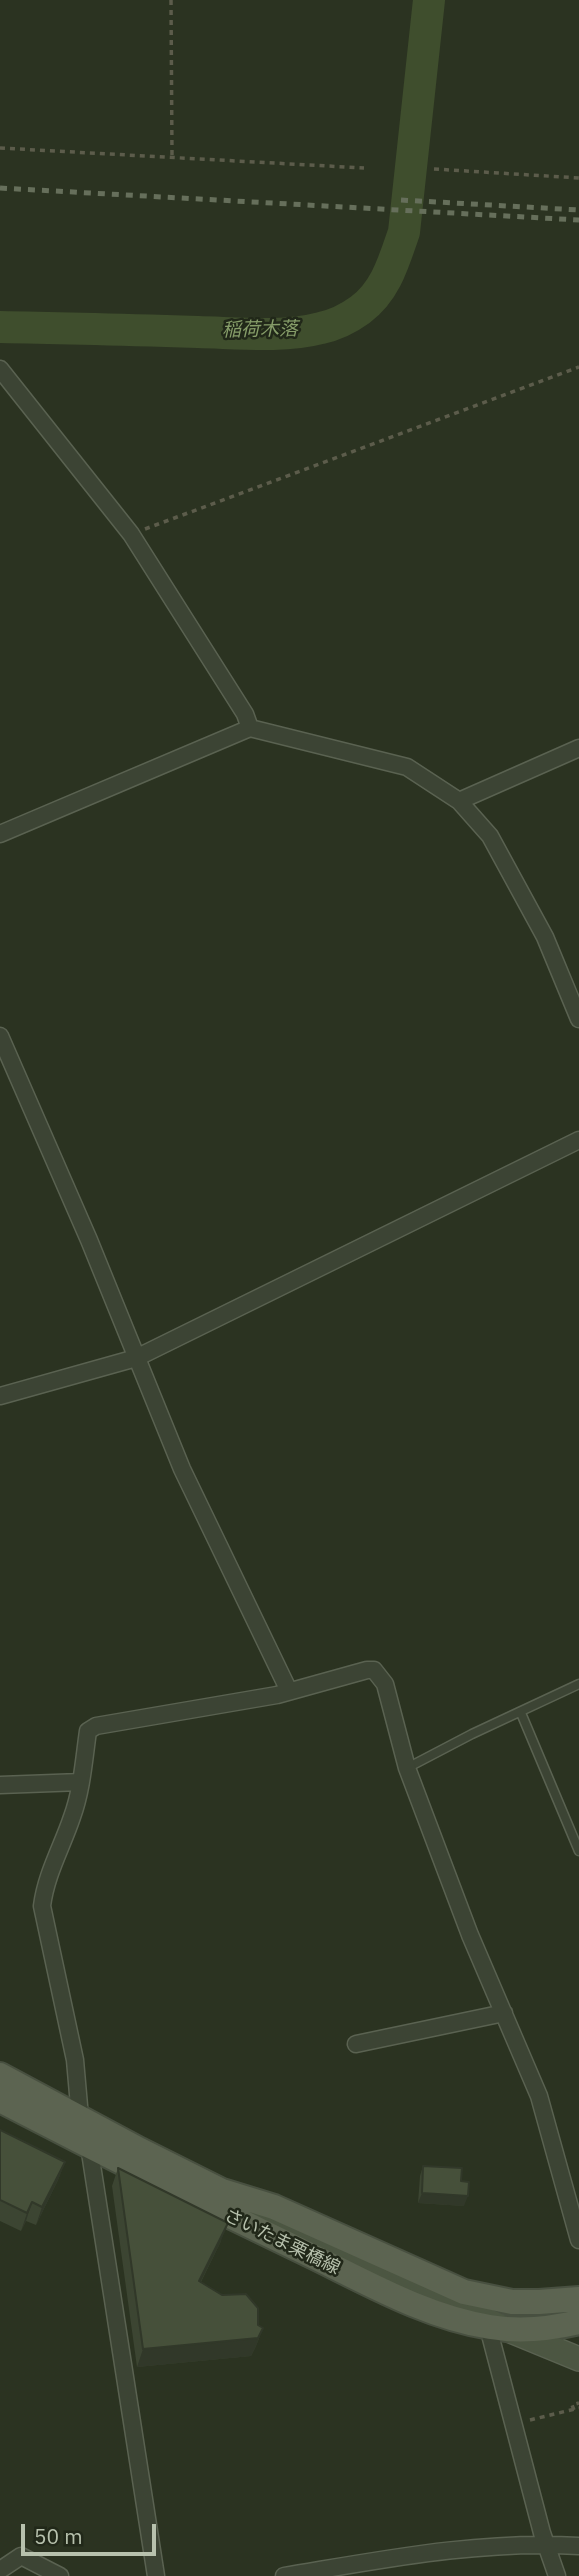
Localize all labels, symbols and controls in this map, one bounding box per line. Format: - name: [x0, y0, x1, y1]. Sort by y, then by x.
- water label: 稲荷木落: [222, 318, 298, 342]
- street label: さいたま栗橋線: [221, 2205, 343, 2279]
- scale bar: [24, 2510, 159, 2554]
- text: 50 m: [34, 2522, 83, 2550]

